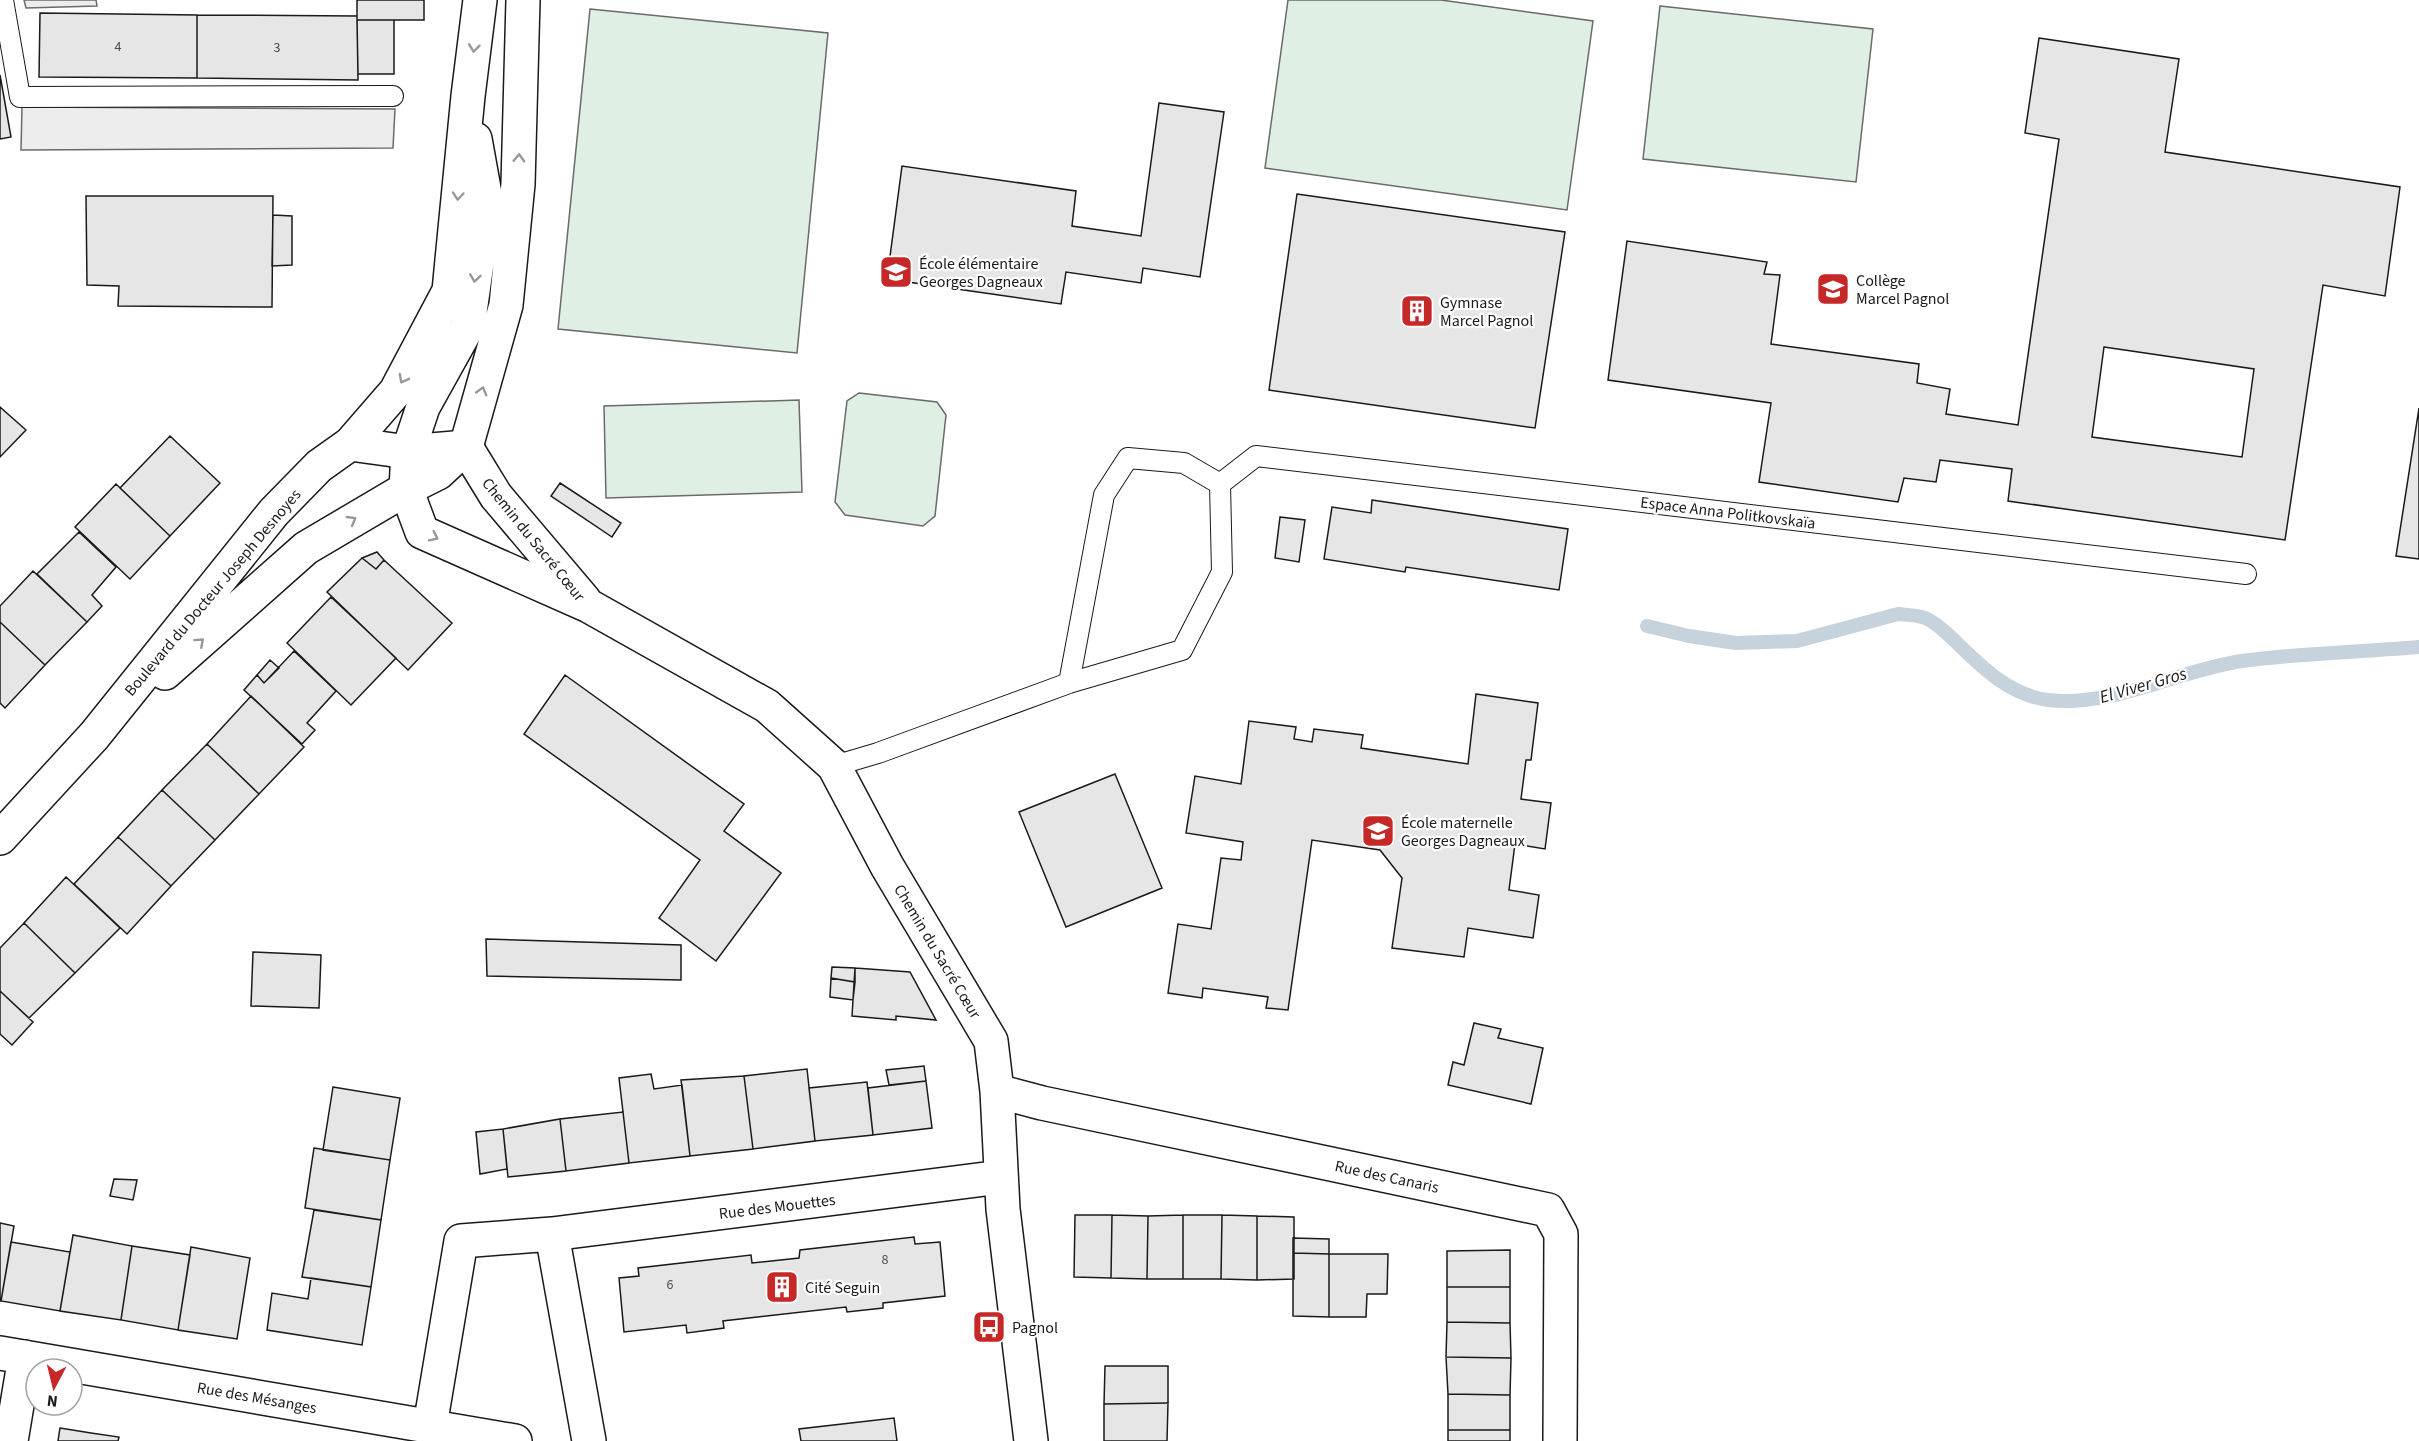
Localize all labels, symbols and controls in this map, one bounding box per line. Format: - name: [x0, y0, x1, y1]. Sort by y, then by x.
- house number: 4: [115, 37, 122, 57]
- house number: 3: [274, 38, 281, 58]
- one-way arrow: [469, 43, 481, 53]
- one-way arrow: [512, 154, 525, 163]
- one-way arrow: [452, 191, 465, 201]
- place label: École élémentaire Georges Dagneaux: [919, 253, 1043, 293]
- school or university icon: École élémentaire Georges Dagneaux: [878, 254, 914, 290]
- place label: Collège Marcel Pagnol: [1856, 270, 1949, 310]
- school or university icon: Collège Marcel Pagnol: [1815, 271, 1851, 307]
- one-way arrow: [469, 274, 481, 283]
- place label: Gymnase Marcel Pagnol: [1440, 292, 1533, 332]
- building icon: Gymnase Marcel Pagnol: [1399, 293, 1435, 329]
- one-way arrow: [399, 373, 410, 383]
- one-way arrow: [475, 386, 487, 397]
- street label: Chemin du Sacré Cœur: [477, 473, 590, 606]
- street label: Boulevard du Docteur Joseph Desnoyes: [119, 484, 306, 701]
- street label: Espace Anna Politkovskaïa: [1639, 491, 1817, 535]
- one-way arrow: [346, 516, 356, 528]
- one-way arrow: [427, 530, 438, 542]
- one-way arrow: [193, 638, 204, 649]
- water label: El Viver Gros: [2097, 661, 2190, 710]
- place label: École maternelle Georges Dagneaux: [1401, 812, 1525, 852]
- school or university icon: École maternelle Georges Dagneaux: [1360, 813, 1396, 849]
- street label: Chemin du Sacré Cœur: [888, 880, 986, 1023]
- street label: Rue des Canaris: [1333, 1155, 1441, 1199]
- street label: Rue des Mouettes: [718, 1189, 837, 1225]
- house number: 8: [882, 1250, 889, 1270]
- building icon: Cité Seguin: [764, 1269, 800, 1305]
- house number: 6: [667, 1275, 674, 1295]
- place label: Cité Seguin: [805, 1277, 880, 1299]
- bus stop icon: Pagnol: [971, 1309, 1007, 1345]
- place label: Pagnol: [1012, 1317, 1058, 1339]
- north arrow: [24, 1357, 84, 1417]
- street label: Rue des Mésanges: [195, 1377, 319, 1419]
- text: N: [46, 1389, 59, 1412]

